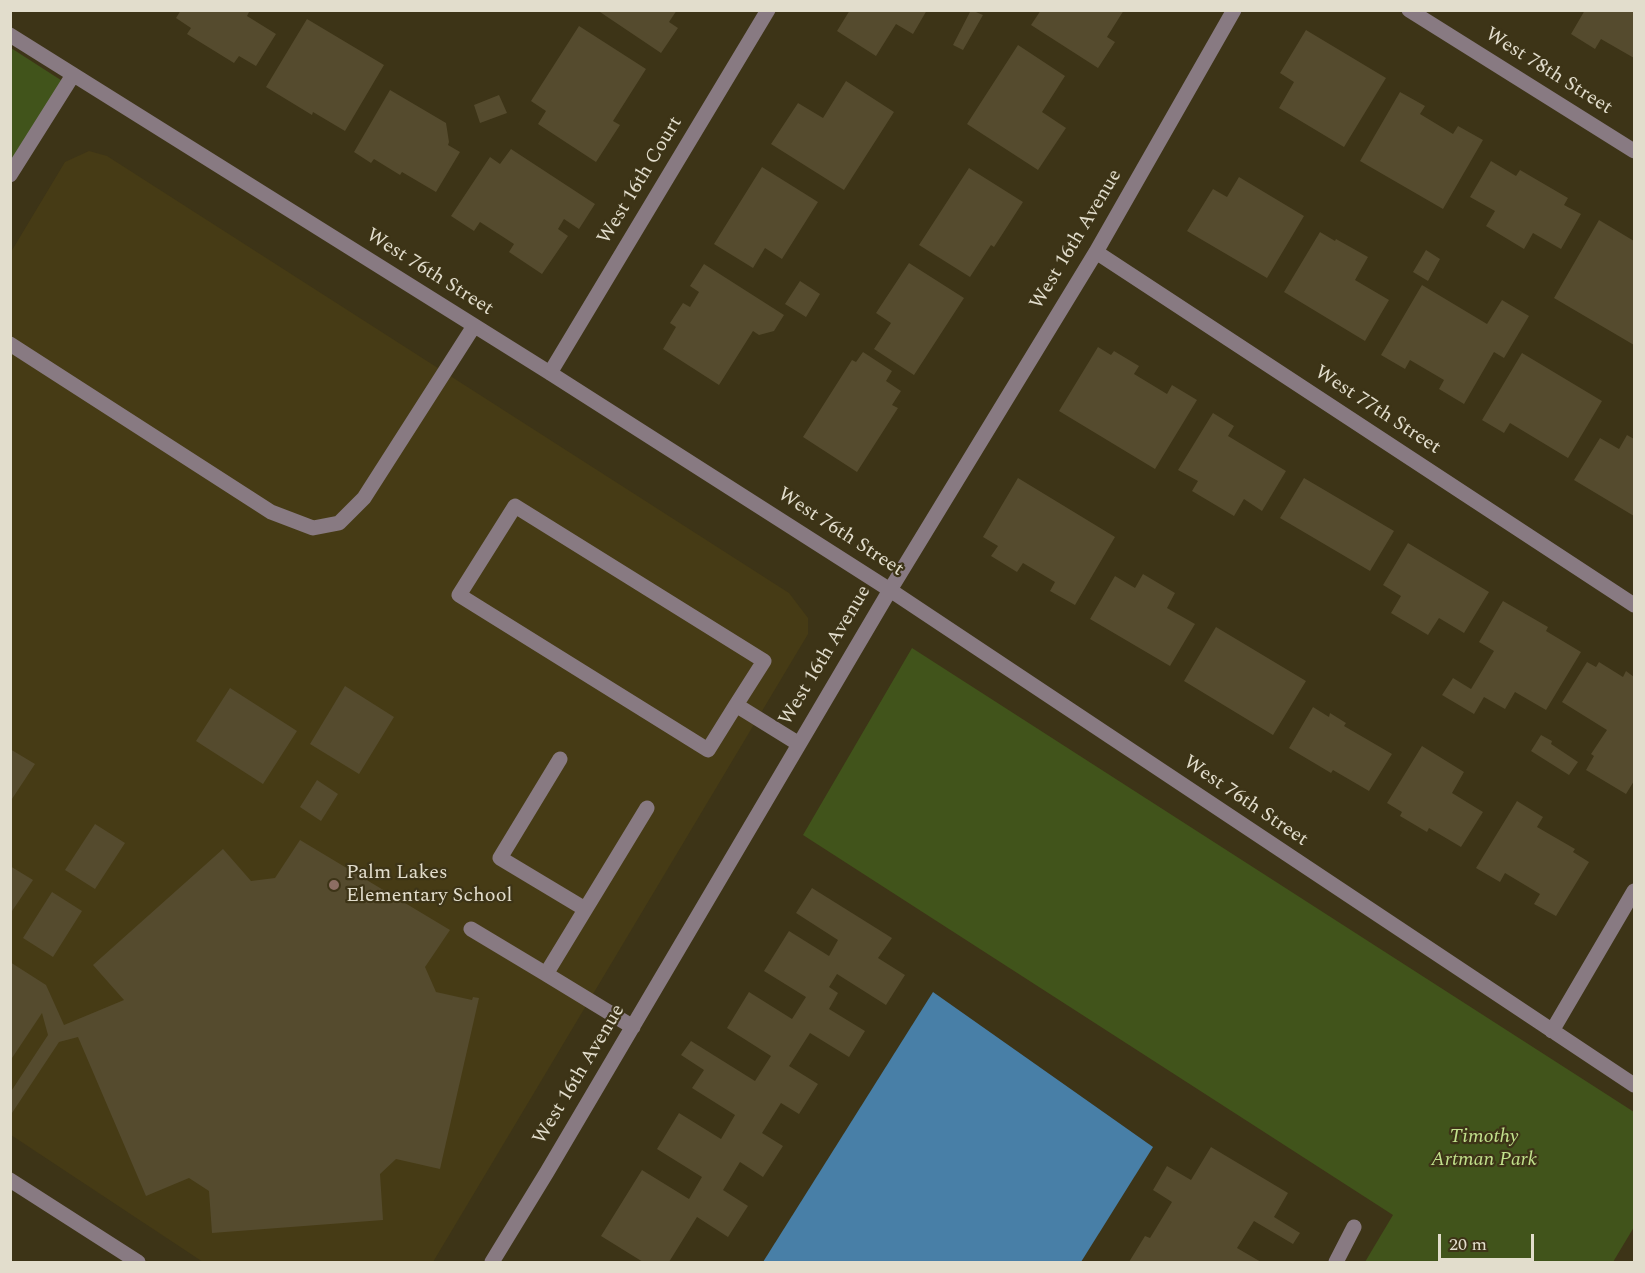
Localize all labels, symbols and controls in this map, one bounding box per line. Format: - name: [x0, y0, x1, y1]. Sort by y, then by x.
- street label: West 78th Street: [1480, 23, 1616, 121]
- street label: West 16th Court: [593, 113, 689, 249]
- street label: West 16th Avenue: [1026, 166, 1128, 314]
- street label: West 76th Street: [361, 224, 497, 322]
- street label: West 77th Street: [1309, 361, 1445, 461]
- street label: West 76th Street: [772, 483, 908, 583]
- street label: West 16th Avenue: [775, 582, 877, 730]
- street label: West 76th Street: [1178, 751, 1312, 853]
- place label: Palm Lakes Elementary School: [346, 862, 512, 909]
- marker: Palm Lakes Elementary School: [327, 878, 341, 892]
- street label: West 16th Avenue: [529, 1001, 631, 1149]
- park label: Timothy Artman Park: [1431, 1126, 1537, 1173]
- scale bar: [1441, 1222, 1537, 1260]
- text: 20 m: [1449, 1231, 1487, 1258]

